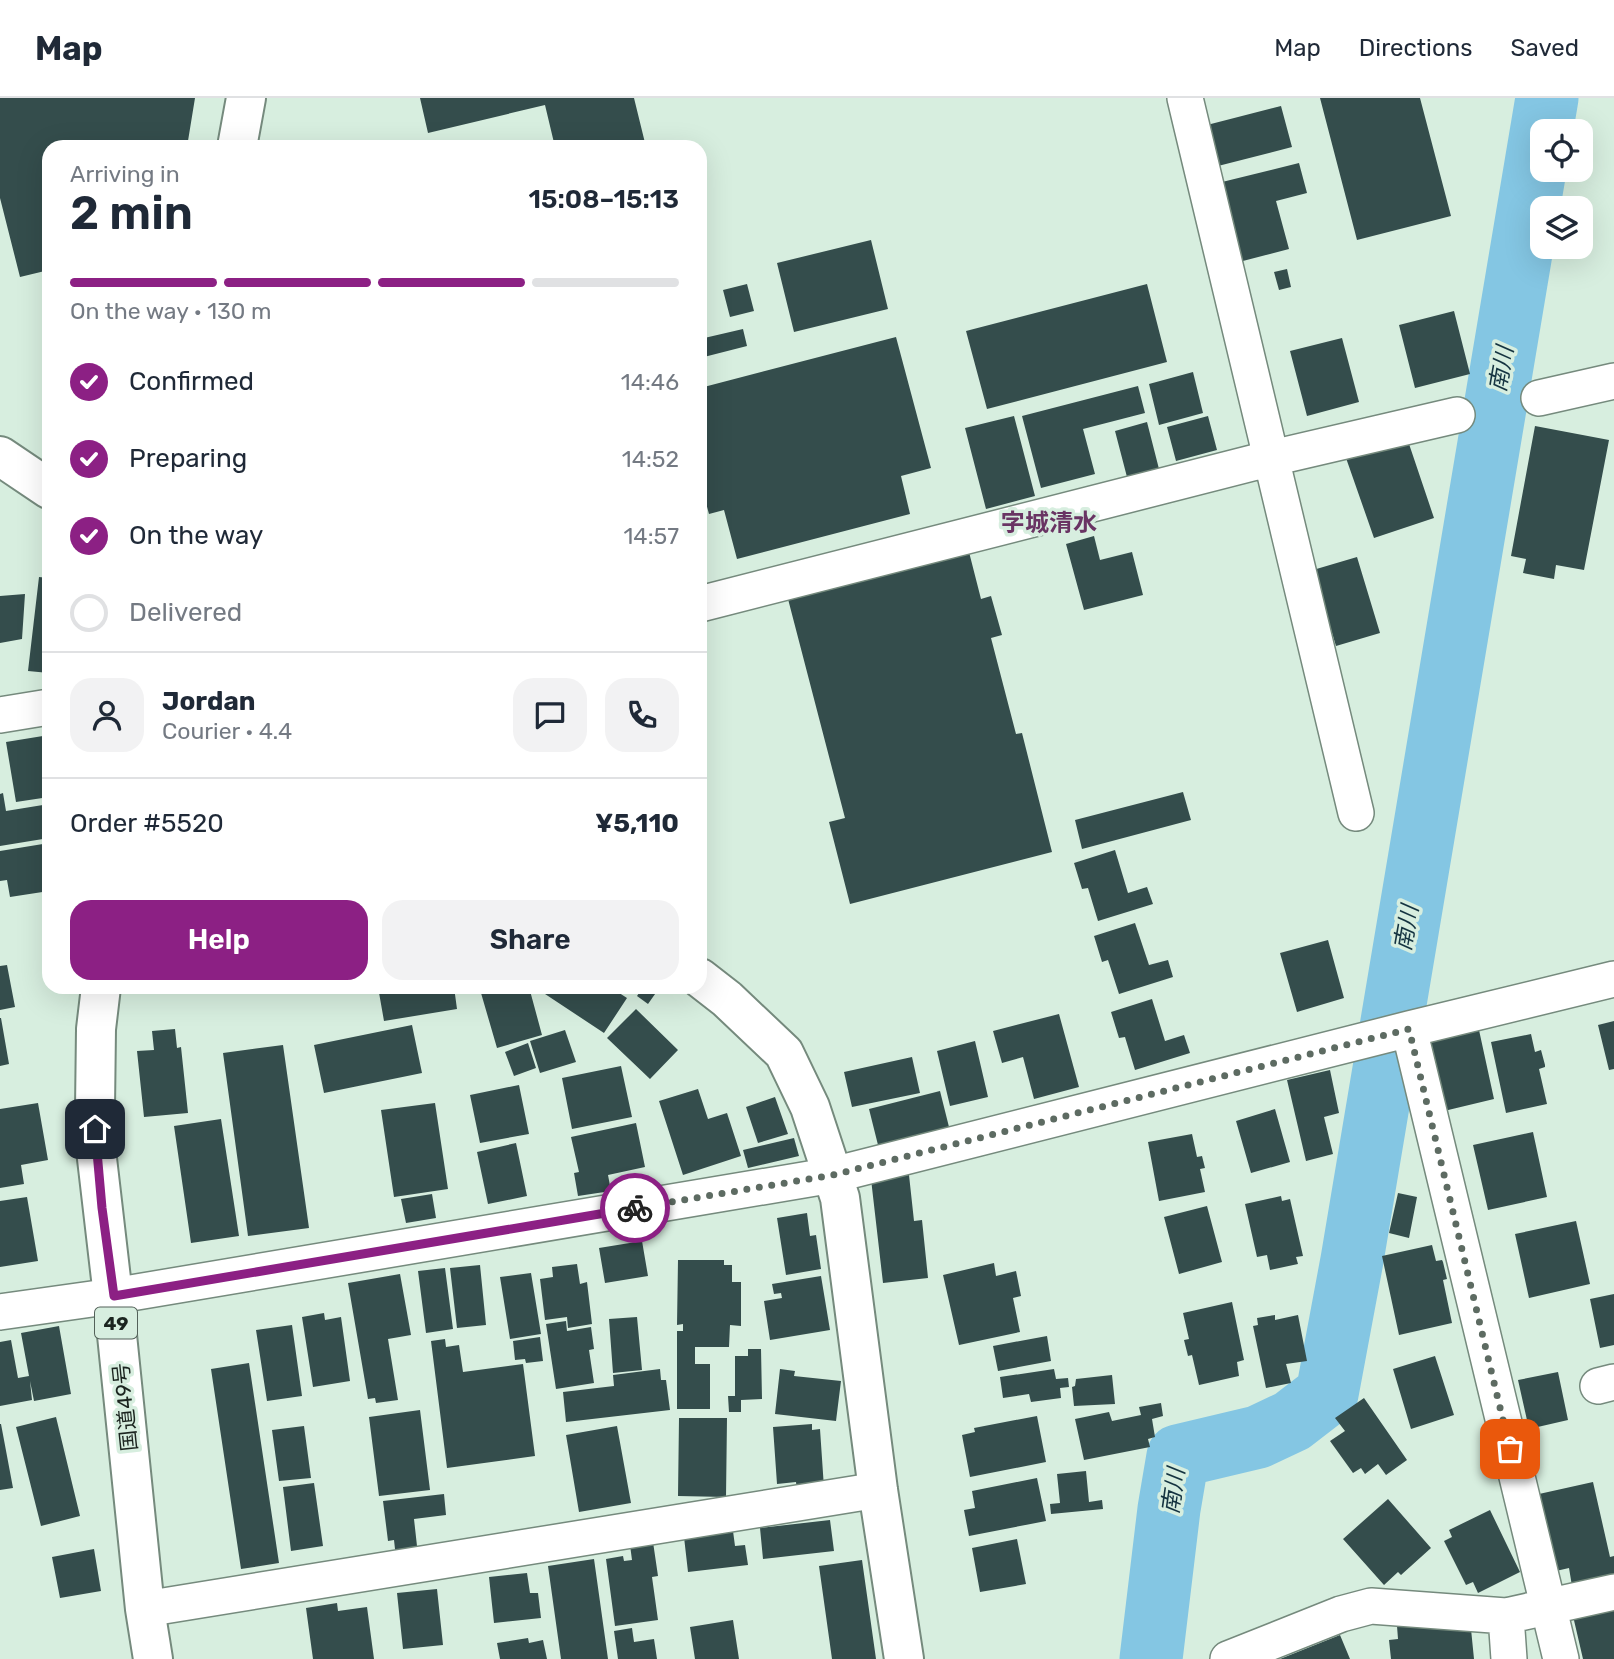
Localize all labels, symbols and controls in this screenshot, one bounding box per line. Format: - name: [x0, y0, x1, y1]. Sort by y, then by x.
- text: Map: [35, 29, 103, 68]
- text: Map: [1274, 34, 1321, 62]
- text: Directions: [1359, 34, 1472, 62]
- text: Saved: [1510, 34, 1579, 62]
- map controls: [1530, 119, 1593, 259]
- button: locate: [1530, 119, 1593, 182]
- text: Arriving in: [70, 160, 180, 188]
- text: 15:08–15:13: [529, 184, 679, 215]
- text: 2 min: [70, 186, 193, 241]
- button: layers: [1530, 196, 1593, 259]
- text: On the way · 130 m: [70, 297, 271, 325]
- water label: 南川: [1483, 341, 1519, 394]
- icon: check: [70, 363, 108, 401]
- text: Confirmed: [129, 366, 254, 397]
- text: 14:46: [621, 368, 679, 396]
- icon: check: [70, 440, 108, 478]
- text: Preparing: [129, 443, 247, 474]
- text: 14:52: [622, 445, 679, 473]
- district label: 字城清水: [1001, 509, 1097, 537]
- icon: check: [70, 517, 108, 555]
- text: On the way: [129, 520, 263, 551]
- text: 14:57: [624, 522, 679, 550]
- text: Delivered: [129, 597, 242, 628]
- button: person: [70, 678, 144, 752]
- button: chat: [513, 678, 587, 752]
- button: phone: [605, 678, 679, 752]
- text: Jordan: [162, 686, 255, 717]
- text: Courier · 4.4: [162, 717, 292, 745]
- text: Order #5520: [70, 808, 224, 839]
- text: ¥5,110: [595, 808, 679, 839]
- button: Help: [70, 900, 368, 980]
- button: Share: [382, 900, 679, 980]
- water label: 南川: [1388, 900, 1424, 953]
- pin: [65, 1099, 125, 1159]
- icon: home: [76, 1110, 114, 1148]
- courier: [600, 1173, 670, 1243]
- icon: bike: [616, 1189, 654, 1227]
- road number: 49: [95, 1308, 137, 1338]
- street label: 国道49号: [108, 1362, 142, 1452]
- pin: [1480, 1419, 1540, 1479]
- icon: bag: [1491, 1430, 1529, 1468]
- water label: 南川: [1156, 1463, 1190, 1516]

